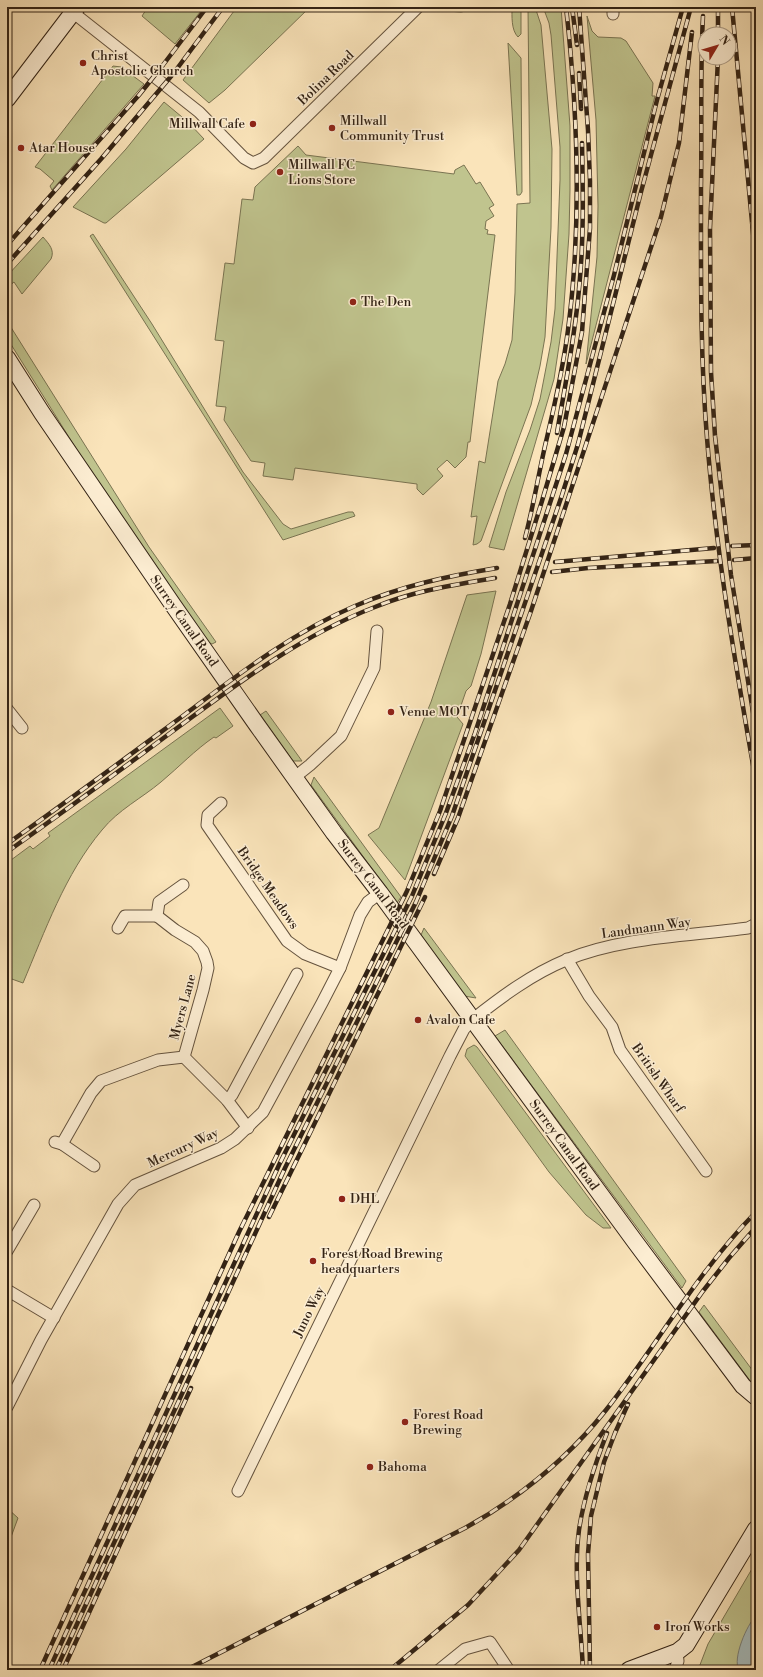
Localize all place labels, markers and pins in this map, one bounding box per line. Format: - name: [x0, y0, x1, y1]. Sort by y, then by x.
- place label: Christ Apostolic Church: [90, 48, 194, 79]
- marker: Christ Apostolic Church: [78, 58, 88, 68]
- place label: Millwall Community Trust: [340, 113, 445, 144]
- place label: Millwall Cafe: [169, 116, 245, 132]
- marker: Millwall Cafe: [248, 119, 258, 129]
- marker: Millwall Community Trust: [327, 123, 337, 133]
- place label: Atar House: [28, 140, 95, 156]
- marker: Atar House: [16, 143, 26, 153]
- place label: Millwall FC Lions Store: [288, 157, 356, 188]
- marker: Millwall FC Lions Store: [275, 167, 285, 177]
- place label: The Den: [361, 294, 412, 310]
- marker: The Den: [348, 297, 358, 307]
- place label: Venue MOT: [398, 704, 469, 720]
- marker: Venue MOT: [386, 707, 396, 717]
- place label: Avalon Cafe: [425, 1012, 496, 1028]
- marker: Avalon Cafe: [413, 1015, 423, 1025]
- place label: DHL: [350, 1191, 380, 1207]
- marker: DHL: [337, 1194, 347, 1204]
- place label: Forest Road Brewing headquarters: [321, 1246, 443, 1277]
- marker: Forest Road Brewing headquarters: [308, 1256, 318, 1266]
- place label: Forest Road Brewing: [412, 1407, 484, 1438]
- marker: Forest Road Brewing: [400, 1417, 410, 1427]
- place label: Bahoma: [377, 1459, 427, 1475]
- marker: Bahoma: [365, 1462, 375, 1472]
- place label: Iron Works: [665, 1619, 730, 1635]
- marker: Iron Works: [652, 1622, 662, 1632]

